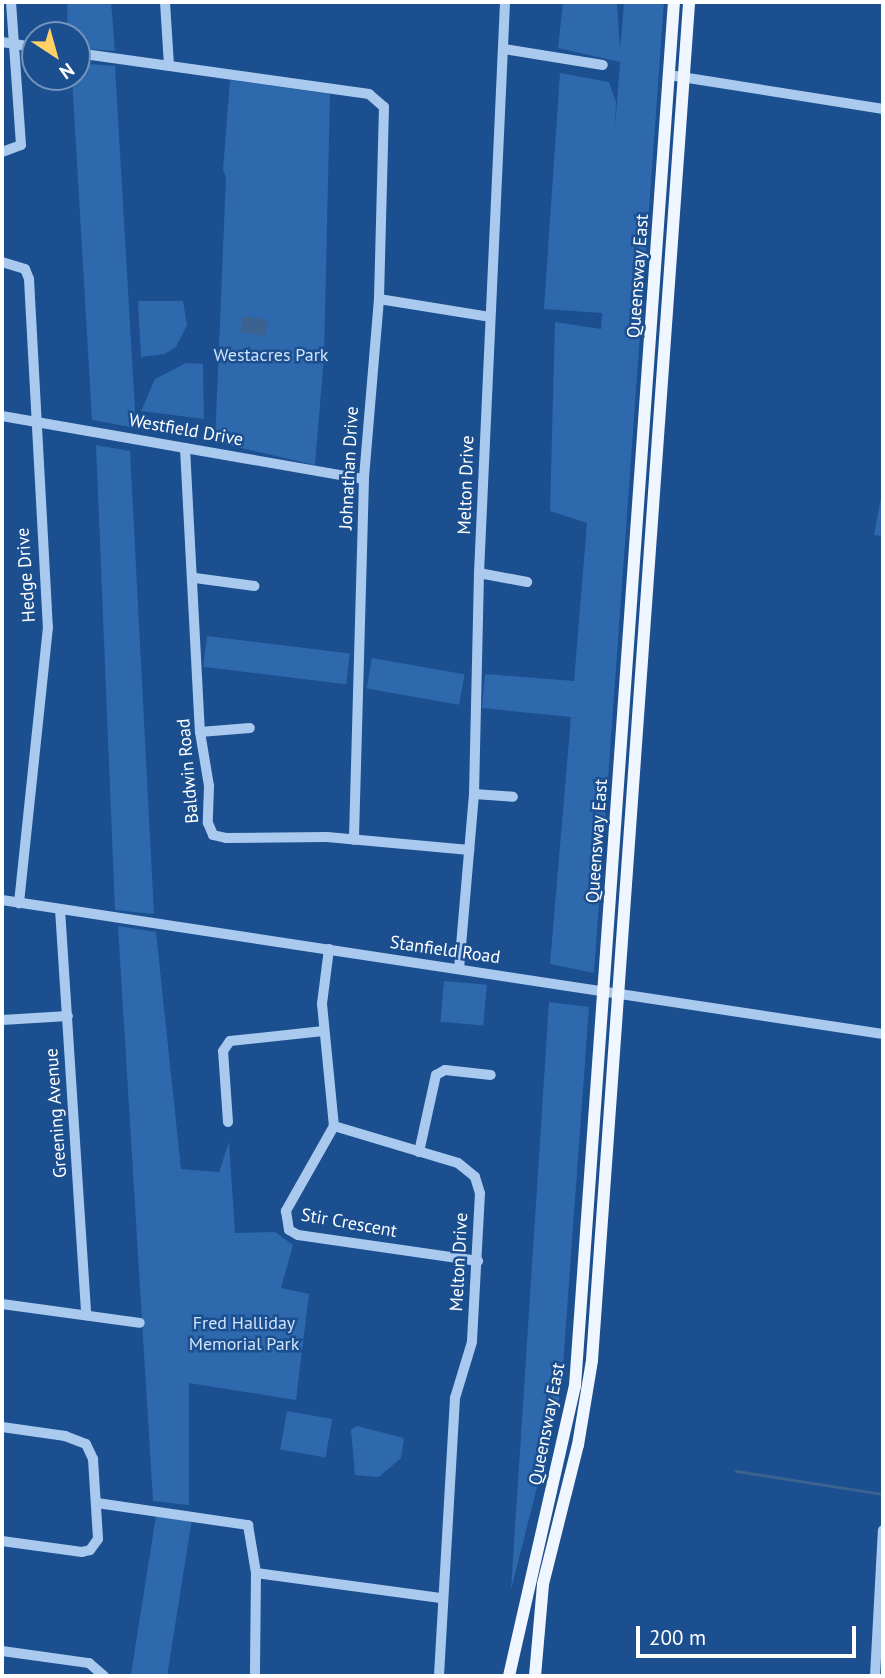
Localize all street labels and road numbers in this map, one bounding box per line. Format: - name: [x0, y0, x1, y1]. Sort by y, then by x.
- street label: Queensway East: [623, 213, 653, 339]
- street label: Johnathan Drive: [335, 406, 363, 530]
- street label: Westfield Drive: [127, 409, 245, 451]
- street label: Melton Drive: [453, 435, 479, 535]
- street label: Hedge Drive: [12, 527, 40, 623]
- street label: Baldwin Road: [173, 718, 203, 824]
- street label: Queensway East: [582, 778, 612, 904]
- street label: Stanfield Road: [388, 932, 502, 968]
- street label: Greening Avenue: [41, 1047, 71, 1179]
- street label: Stir Crescent: [299, 1204, 399, 1242]
- street label: Melton Drive: [446, 1212, 472, 1312]
- street label: Queensway East: [524, 1361, 570, 1487]

